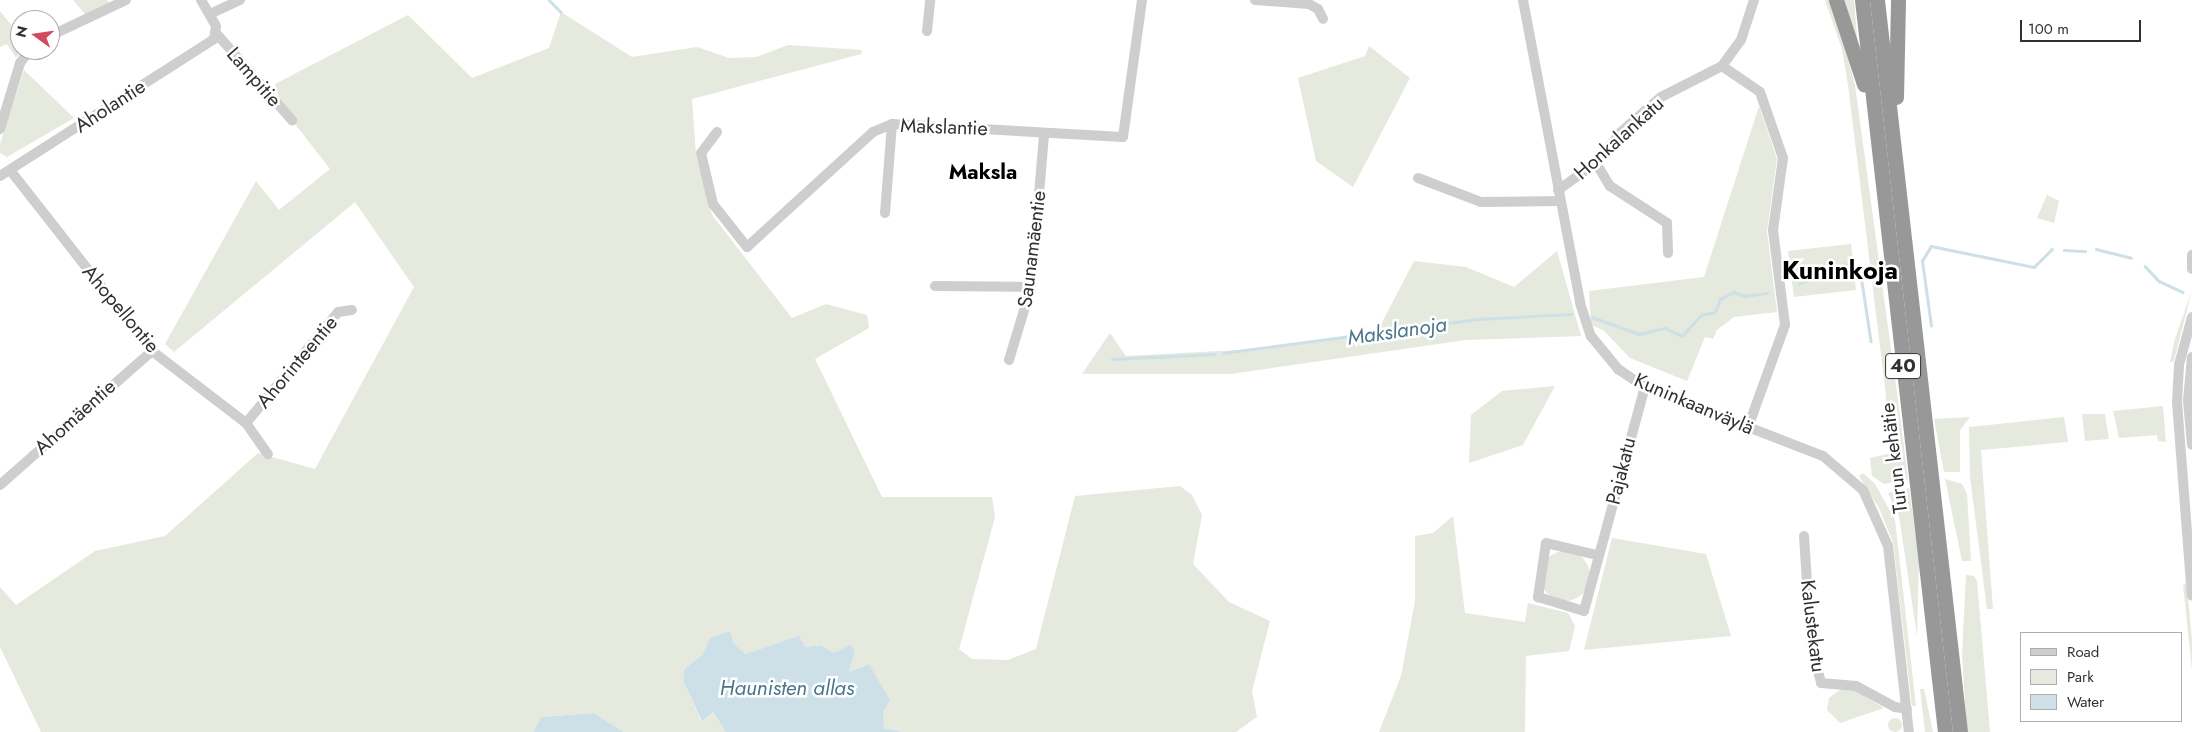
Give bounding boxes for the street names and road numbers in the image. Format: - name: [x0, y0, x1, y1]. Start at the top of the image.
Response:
- street label: Lampitie: [222, 42, 286, 112]
- street label: Aholantie: [70, 74, 150, 138]
- street label: Honkalankatu: [1569, 91, 1669, 185]
- street label: Makslantie: [900, 113, 988, 141]
- street label: Saunamäentie: [1013, 189, 1051, 309]
- street label: Ahopellontie: [77, 260, 165, 358]
- street label: Ahorinteentie: [251, 311, 343, 413]
- road number: 40: [1884, 350, 1922, 382]
- street label: Kuninkaanväylä: [1631, 368, 1757, 440]
- street label: Ahomäentie: [29, 374, 121, 460]
- street label: Turun kehätie: [1875, 401, 1913, 515]
- street label: Pajakatu: [1601, 435, 1641, 507]
- street label: Kalustekatu: [1795, 578, 1831, 674]

